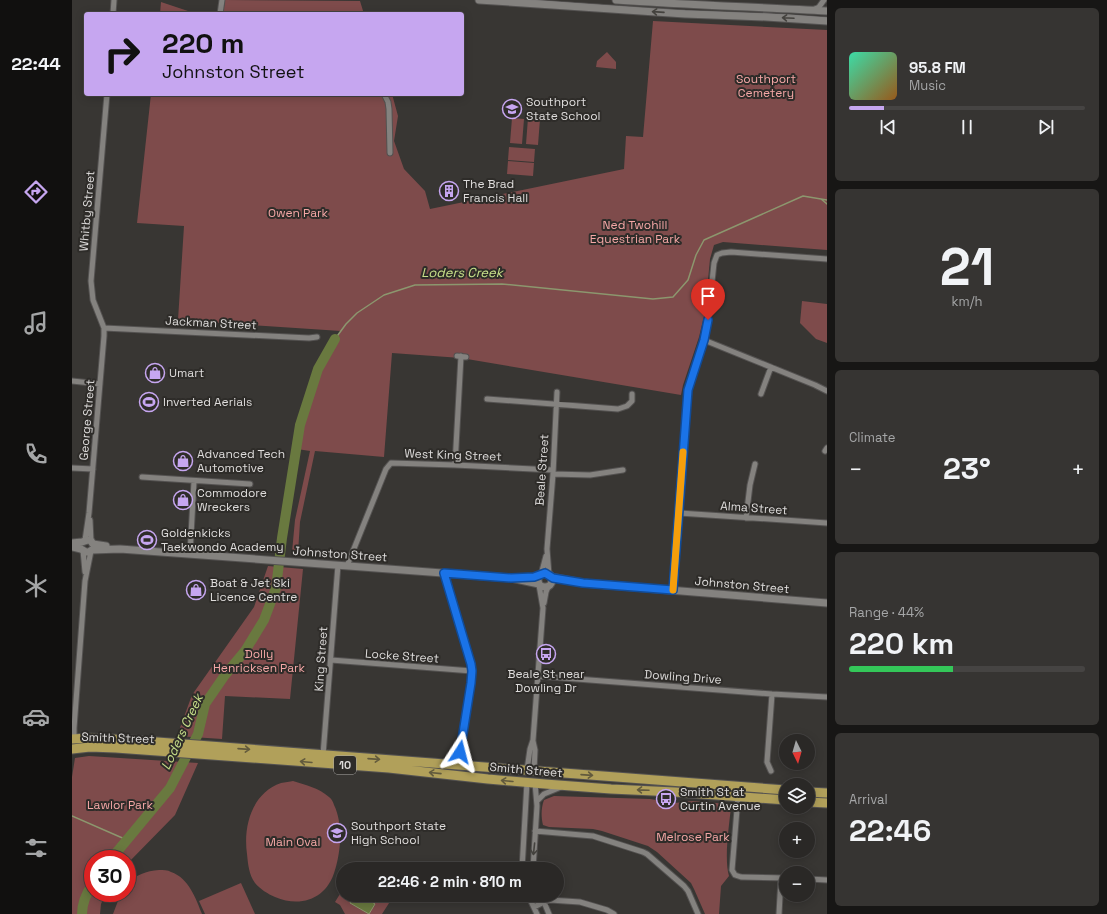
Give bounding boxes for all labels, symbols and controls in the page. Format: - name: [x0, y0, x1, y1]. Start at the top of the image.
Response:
- one-way arrow: [652, 9, 665, 16]
- one-way arrow: [782, 15, 795, 22]
- text: 220 m: [162, 25, 244, 61]
- icon: right: [96, 28, 148, 80]
- text: 22:44: [11, 52, 61, 75]
- text: 95.8 FM: [909, 58, 966, 77]
- text: Johnston Street: [162, 60, 304, 83]
- park label: Southport Cemetery: [736, 71, 796, 101]
- text: Music: [909, 77, 946, 94]
- place label: Southport State School: [526, 94, 601, 124]
- school or university icon: Southport State School: [501, 98, 523, 120]
- icon: previous: [877, 116, 899, 138]
- icon: pause: [956, 116, 978, 138]
- icon: next: [1035, 116, 1057, 138]
- street label: Whitby Street: [75, 170, 99, 252]
- place label: The Brad Francis Hall: [463, 176, 528, 206]
- icon: directions: [22, 178, 50, 206]
- building icon: The Brad Francis Hall: [438, 180, 460, 202]
- park label: Owen Park: [268, 205, 329, 221]
- park label: Ned Twohill Equestrian Park: [590, 217, 681, 247]
- text: 21: [940, 234, 994, 300]
- water label: Loders Creek: [421, 264, 505, 281]
- pin: [691, 279, 725, 320]
- icon: arrive: [697, 285, 719, 307]
- text: km/h: [952, 293, 982, 310]
- icon: music: [22, 309, 50, 337]
- street label: Jackman Street: [165, 313, 257, 333]
- shop icon: Umart: [144, 362, 166, 384]
- place label: Umart: [169, 365, 204, 381]
- street label: George Street: [75, 379, 99, 461]
- sports icon: Inverted Aerials: [138, 391, 160, 413]
- place label: Inverted Aerials: [163, 394, 252, 410]
- text: Climate: [849, 429, 895, 446]
- street label: Beale Street: [532, 434, 552, 506]
- icon: phone: [22, 440, 50, 468]
- street label: West King Street: [404, 445, 502, 465]
- place label: Advanced Tech Automotive: [197, 446, 285, 476]
- text: 23°: [943, 449, 991, 488]
- shop icon: Advanced Tech Automotive: [172, 450, 194, 472]
- text: −: [849, 455, 863, 483]
- text: +: [1071, 455, 1085, 483]
- place label: Commodore Wreckers: [197, 485, 267, 515]
- shop icon: Commodore Wreckers: [172, 489, 194, 511]
- street label: Alma Street: [720, 498, 788, 518]
- place label: Goldenkicks Taekwondo Academy: [161, 525, 284, 555]
- sports icon: Goldenkicks Taekwondo Academy: [136, 529, 158, 551]
- street label: Johnston Street: [292, 543, 388, 565]
- icon: climate: [22, 572, 50, 600]
- street label: Johnston Street: [694, 573, 790, 597]
- place label: Boat & Jet Ski Licence Centre: [210, 575, 297, 605]
- shop icon: Boat & Jet Ski Licence Centre: [185, 579, 207, 601]
- text: Range · 44%: [849, 604, 924, 621]
- text: 220 km: [849, 624, 954, 663]
- street label: King Street: [311, 626, 331, 692]
- bus stop icon: Beale St near Dowling Dr: [535, 643, 557, 665]
- street label: Locke Street: [364, 645, 440, 667]
- park label: Dolly Henricksen Park: [213, 646, 306, 676]
- place label: Beale St near Dowling Dr: [508, 666, 585, 696]
- street label: Dowling Drive: [644, 666, 722, 688]
- water label: Loders Creek: [157, 690, 208, 773]
- icon: car: [22, 703, 50, 731]
- street label: Smith Street: [81, 729, 155, 747]
- position arrow: [439, 731, 481, 773]
- north arrow: [779, 734, 815, 770]
- map controls: [779, 734, 815, 902]
- one-way arrow: [237, 745, 250, 752]
- one-way arrow: [367, 755, 380, 762]
- road number: 10: [334, 756, 356, 774]
- one-way arrow: [300, 759, 313, 766]
- street label: Smith Street: [489, 759, 563, 781]
- one-way arrow: [429, 770, 442, 777]
- one-way arrow: [580, 772, 593, 779]
- one-way arrow: [501, 777, 514, 784]
- button: layers: [779, 778, 815, 814]
- place label: Smith St at Curtin Avenue: [680, 784, 761, 814]
- one-way arrow: [637, 787, 650, 794]
- bus stop icon: Smith St at Curtin Avenue: [655, 788, 677, 810]
- text: Arrival: [849, 791, 888, 808]
- park label: Lawlor Park: [87, 797, 153, 813]
- text: 22:46: [849, 811, 931, 850]
- place label: Southport State High School: [351, 818, 446, 848]
- school or university icon: Southport State High School: [326, 822, 348, 844]
- button: +: [779, 822, 815, 858]
- park label: Melrose Park: [656, 829, 730, 845]
- icon: filters: [22, 834, 50, 862]
- park label: Main Oval: [266, 834, 320, 850]
- one-way arrow: [530, 842, 537, 855]
- speed limit sign: 30: [84, 850, 136, 902]
- button: −: [779, 866, 815, 902]
- text: 22:46 · 2 min · 810 m: [378, 872, 522, 891]

